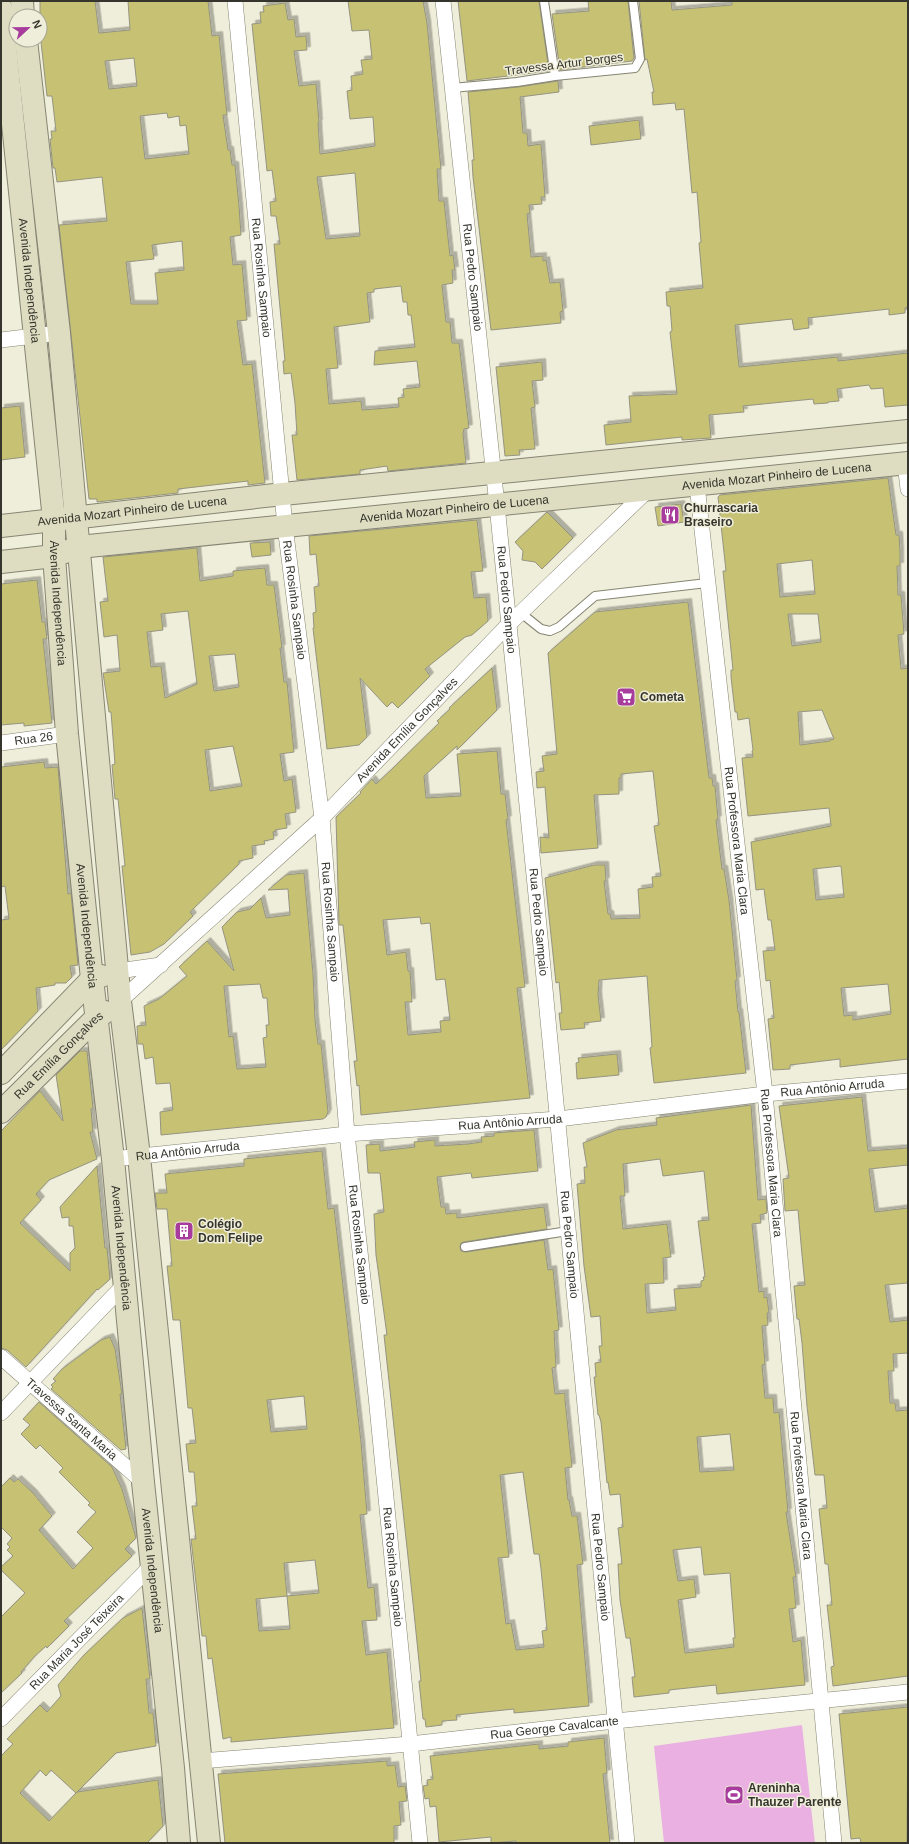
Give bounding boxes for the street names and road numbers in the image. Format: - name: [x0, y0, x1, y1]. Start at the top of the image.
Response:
- street label: Travessa Artur Borges: [504, 50, 624, 78]
- street label: Avenida Independência: [16, 217, 43, 344]
- street label: Rua Rosinha Sampaio: [249, 217, 274, 339]
- street label: Rua Pedro Sampaio: [460, 223, 485, 332]
- street label: Avenida Mozart Pinheiro de Lucena: [681, 460, 872, 493]
- street label: Avenida Mozart Pinheiro de Lucena: [359, 492, 550, 526]
- street label: Avenida Mozart Pinheiro de Lucena: [37, 493, 228, 529]
- street label: Rua Rosinha Sampaio: [280, 539, 309, 661]
- street label: Avenida Independência: [47, 541, 69, 667]
- street label: Rua Pedro Sampaio: [494, 545, 519, 655]
- street label: Avenida Emília Gonçalves: [353, 675, 461, 785]
- street label: Rua 26: [14, 729, 54, 748]
- street label: Rua Professora Maria Clara: [722, 766, 752, 916]
- street label: Rua Rosinha Sampaio: [319, 861, 342, 983]
- street label: Avenida Independência: [73, 863, 100, 989]
- street label: Rua Pedro Sampaio: [526, 867, 551, 977]
- street label: Rua Emília Gonçalves: [11, 1008, 106, 1102]
- street label: Rua Antônio Arruda: [780, 1076, 885, 1100]
- street label: Rua Professora Maria Clara: [757, 1088, 785, 1238]
- street label: Rua Antônio Arruda: [458, 1112, 563, 1133]
- street label: Rua Antônio Arruda: [135, 1139, 240, 1164]
- street label: Rua Rosinha Sampaio: [346, 1184, 373, 1305]
- street label: Avenida Independência: [108, 1185, 134, 1311]
- street label: Rua Pedro Sampaio: [557, 1190, 582, 1299]
- street label: Travessa Santa Maria: [23, 1375, 120, 1463]
- street label: Rua Professora Maria Clara: [787, 1411, 815, 1561]
- street label: Rua Rosinha Sampaio: [380, 1506, 406, 1628]
- street label: Avenida Independência: [139, 1507, 166, 1634]
- street label: Rua Pedro Sampaio: [588, 1513, 613, 1622]
- street label: Rua Maria José Teixeira: [27, 1591, 127, 1693]
- street label: Rua George Cavalcante: [490, 1714, 619, 1742]

